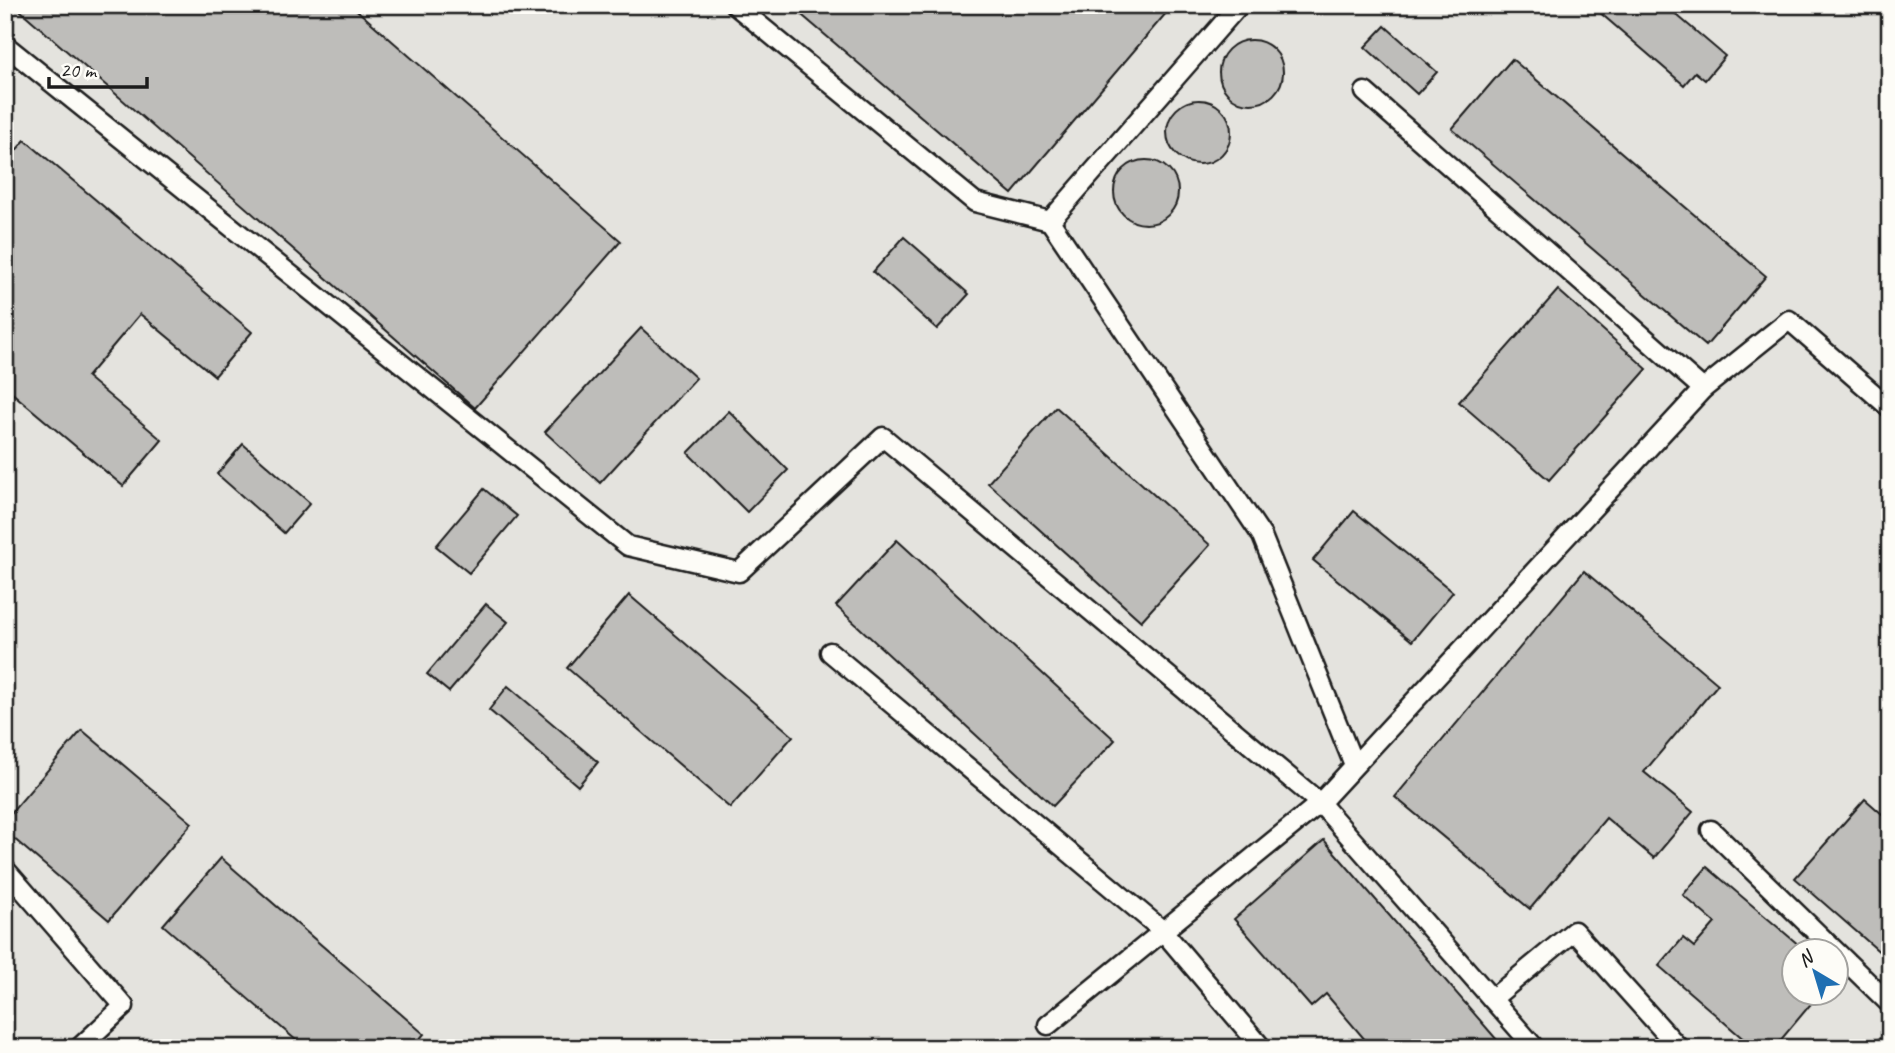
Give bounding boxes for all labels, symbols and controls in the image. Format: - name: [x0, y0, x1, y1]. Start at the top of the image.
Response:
- scale bar: [49, 46, 147, 90]
- text: 20 m: [60, 57, 98, 83]
- north arrow: [1780, 937, 1850, 1007]
- text: N: [1793, 944, 1820, 972]

